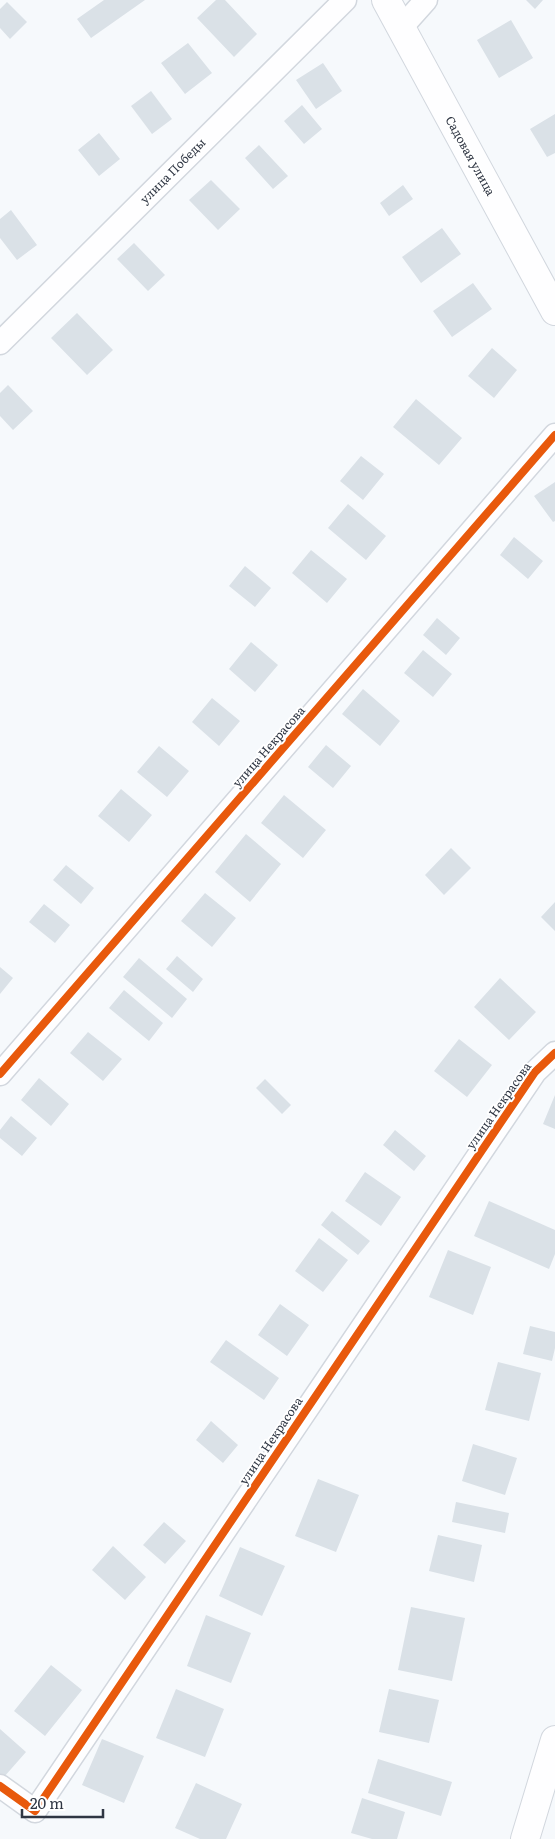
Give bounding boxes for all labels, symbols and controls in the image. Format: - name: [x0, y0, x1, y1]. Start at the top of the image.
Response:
- street label: Садовая улица: [441, 112, 501, 199]
- street label: улица Победы: [135, 133, 209, 207]
- street label: улица Некрасова: [228, 701, 309, 791]
- street label: улица Некрасова: [461, 1058, 535, 1153]
- street label: улица Некрасова: [234, 1392, 307, 1488]
- scale bar: [22, 1786, 104, 1818]
- text: 20 m: [30, 1791, 64, 1814]

